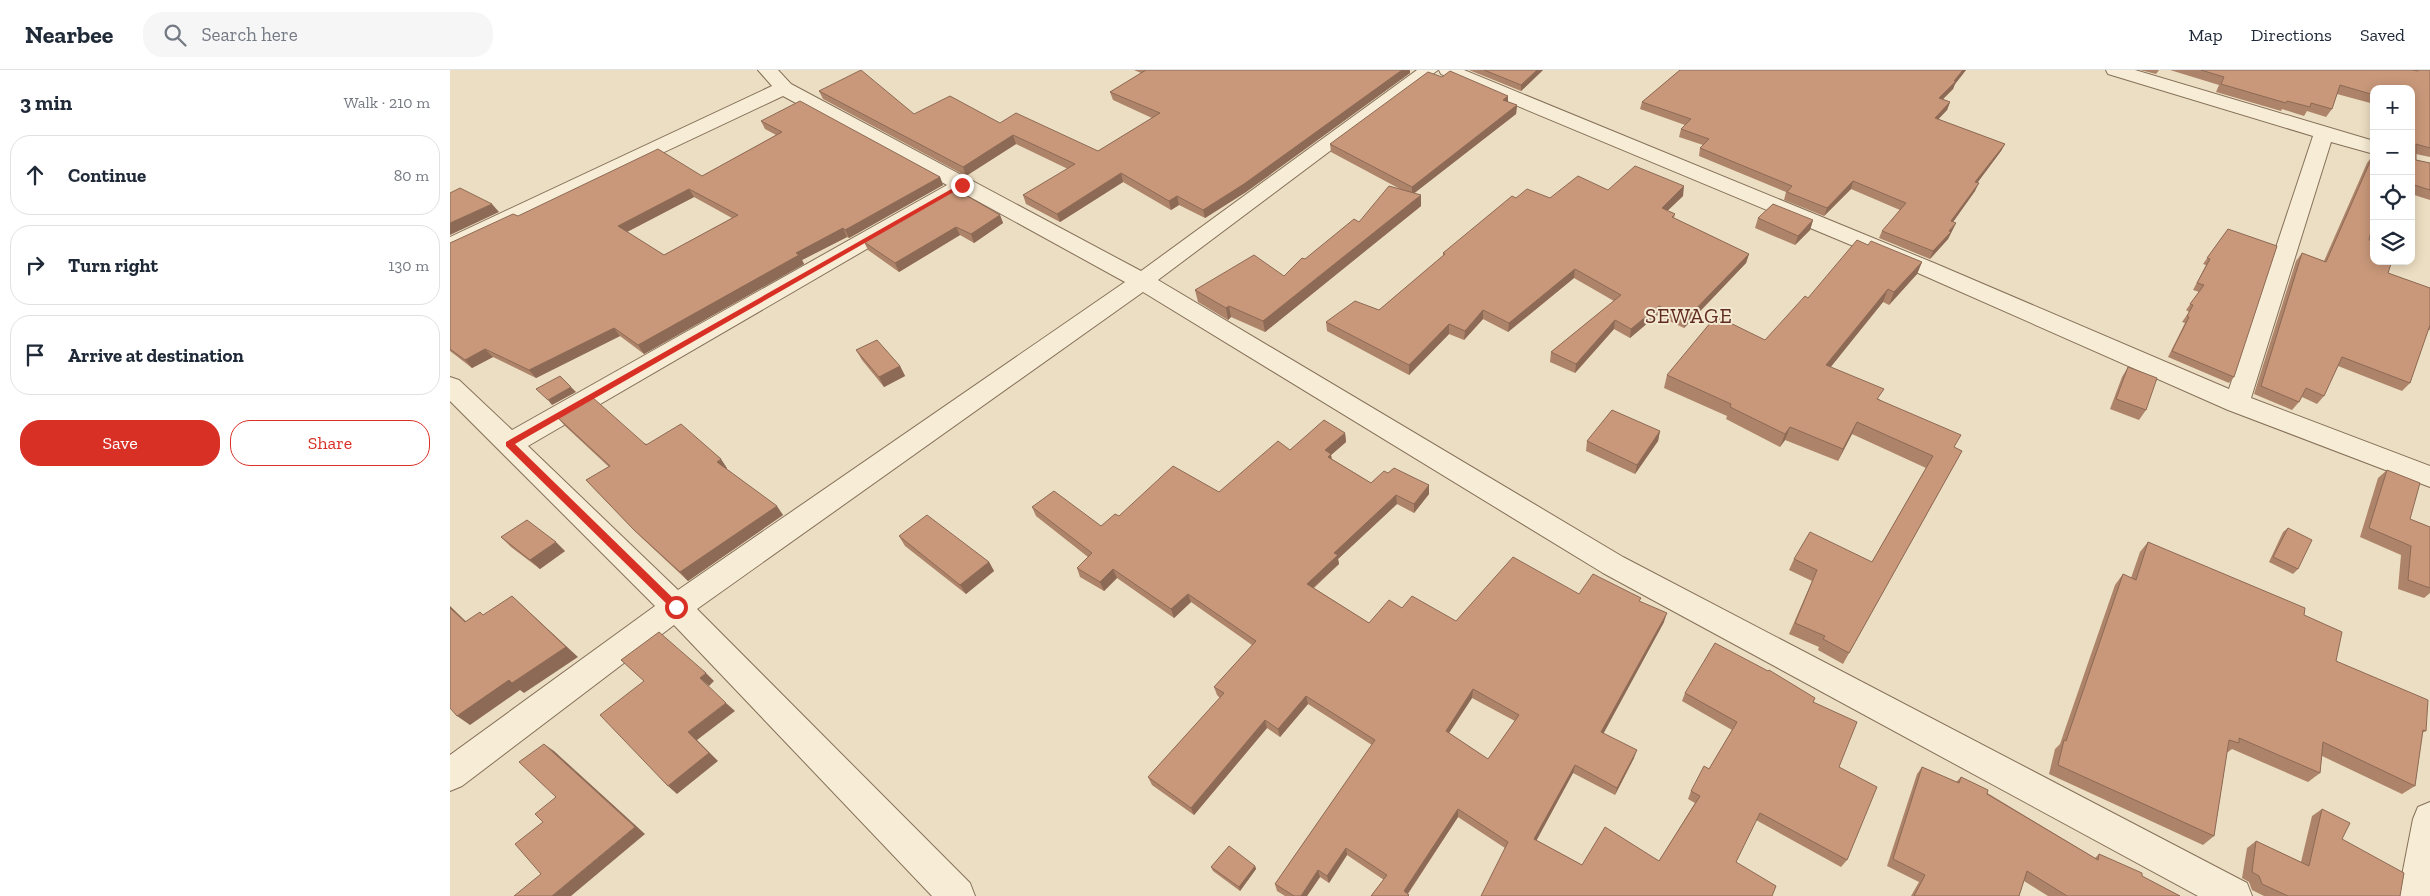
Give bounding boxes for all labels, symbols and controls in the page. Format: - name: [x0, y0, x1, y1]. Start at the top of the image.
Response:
- search box: [143, 12, 493, 57]
- text: Nearbee: [25, 20, 113, 49]
- icon: search: [161, 21, 189, 49]
- text: Search here: [201, 23, 298, 46]
- text: Map: [2188, 24, 2223, 46]
- text: Directions: [2251, 24, 2332, 46]
- text: Saved: [2360, 24, 2405, 46]
- map controls: [2370, 85, 2415, 265]
- button: +: [2370, 85, 2415, 130]
- text: 3 min: [20, 90, 72, 115]
- text: Walk · 210 m: [344, 93, 430, 112]
- button: −: [2370, 130, 2415, 175]
- icon: ahead: [21, 161, 49, 189]
- text: Continue: [68, 164, 146, 187]
- text: 80 m: [394, 166, 429, 185]
- route end: [951, 174, 974, 197]
- button: locate: [2370, 175, 2415, 220]
- button: layers: [2370, 220, 2415, 265]
- icon: right: [21, 251, 49, 279]
- text: Turn right: [68, 254, 158, 277]
- text: 130 m: [388, 256, 429, 275]
- district label: SEWAGE: [1645, 303, 1733, 328]
- icon: arrive: [21, 341, 49, 369]
- text: Arrive at destination: [68, 344, 244, 367]
- button: Save: [20, 420, 220, 466]
- button: Share: [230, 420, 430, 466]
- route start: [665, 596, 688, 619]

